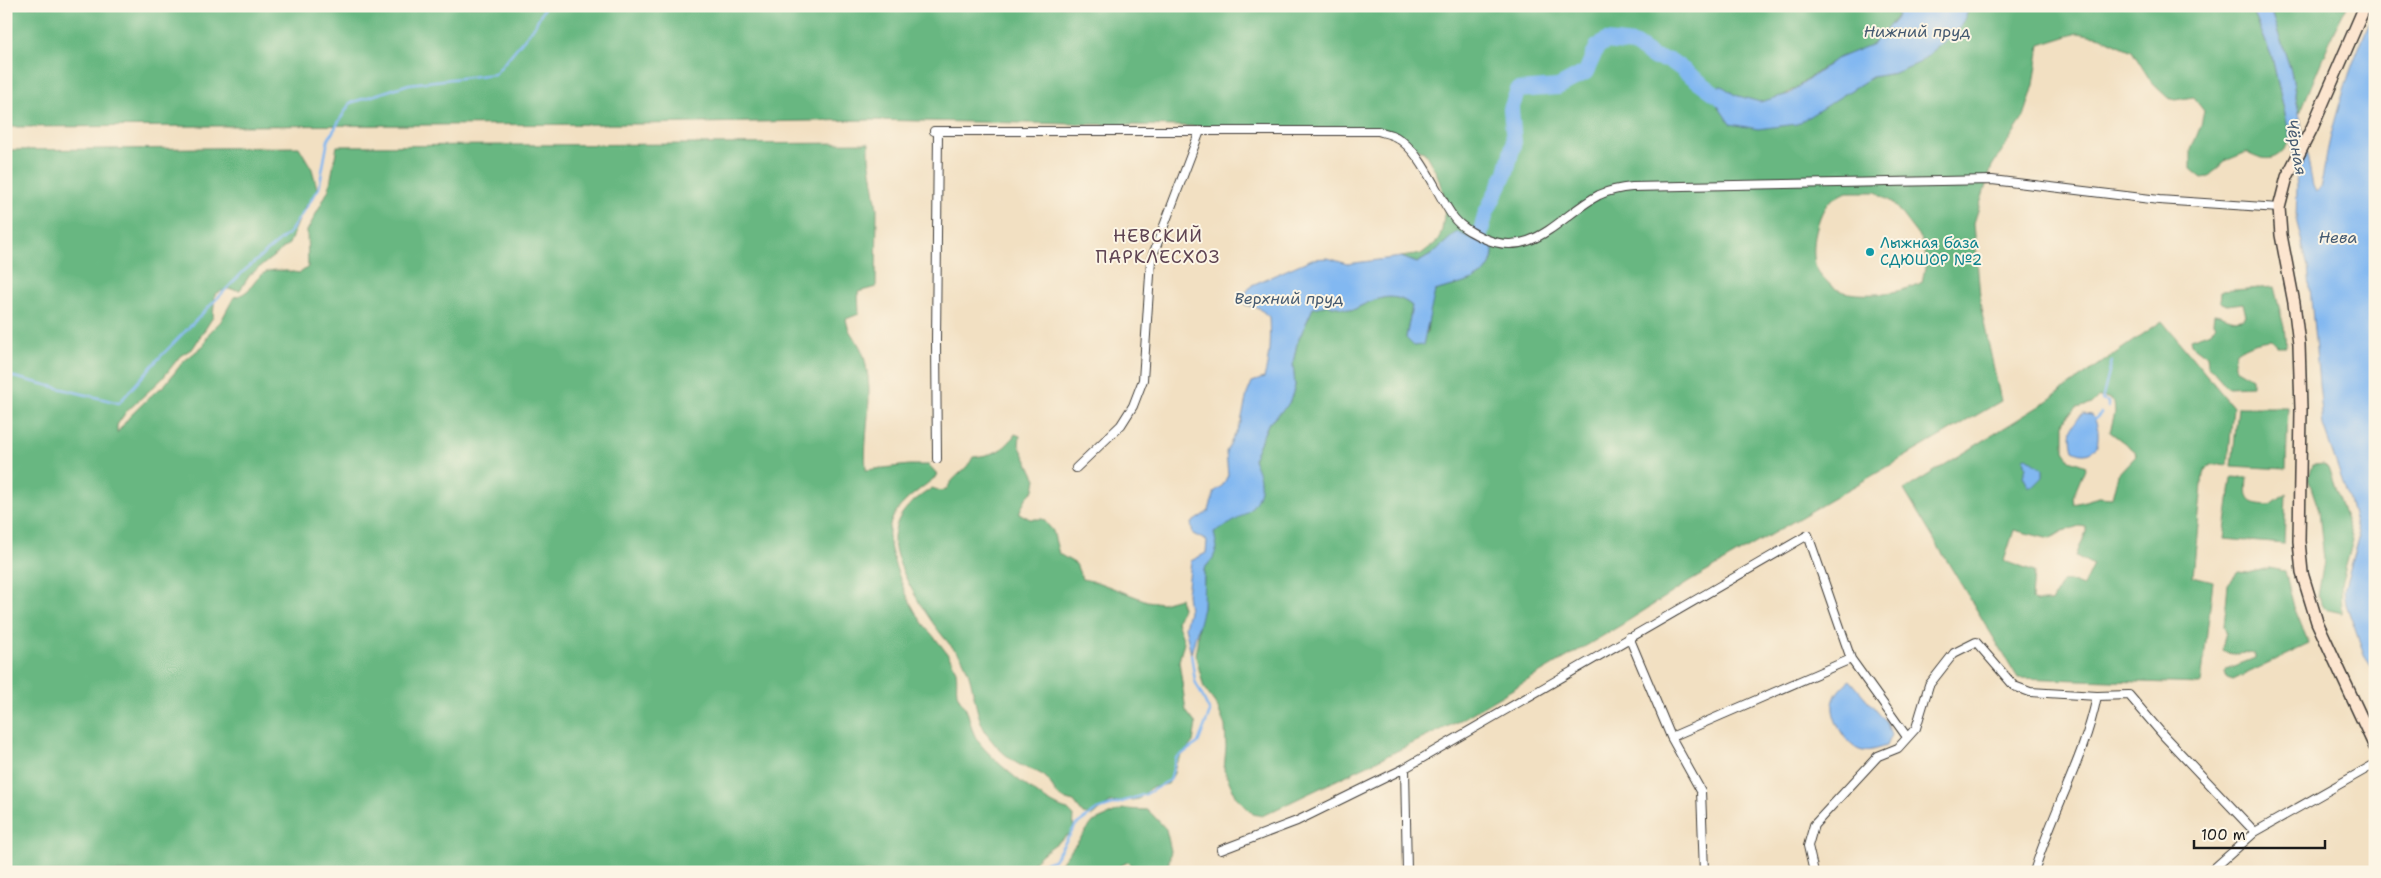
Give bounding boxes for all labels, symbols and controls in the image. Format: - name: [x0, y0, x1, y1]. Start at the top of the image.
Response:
- water label: Нижний пруд: [1863, 21, 1971, 42]
- water label: Чёрная: [2281, 118, 2312, 177]
- district label: НЕВСКИЙ ПАРКЛЕСХОЗ: [1095, 224, 1221, 269]
- water label: Нева: [2318, 227, 2358, 248]
- place label: Лыжная база СДЮШОР №2: [1880, 233, 1982, 270]
- marker: Лыжная база СДЮШОР №2: [1864, 246, 1876, 258]
- water label: Верхний пруд: [1234, 288, 1344, 309]
- scale bar: [2194, 818, 2325, 850]
- text: 100 m: [2201, 825, 2246, 845]

